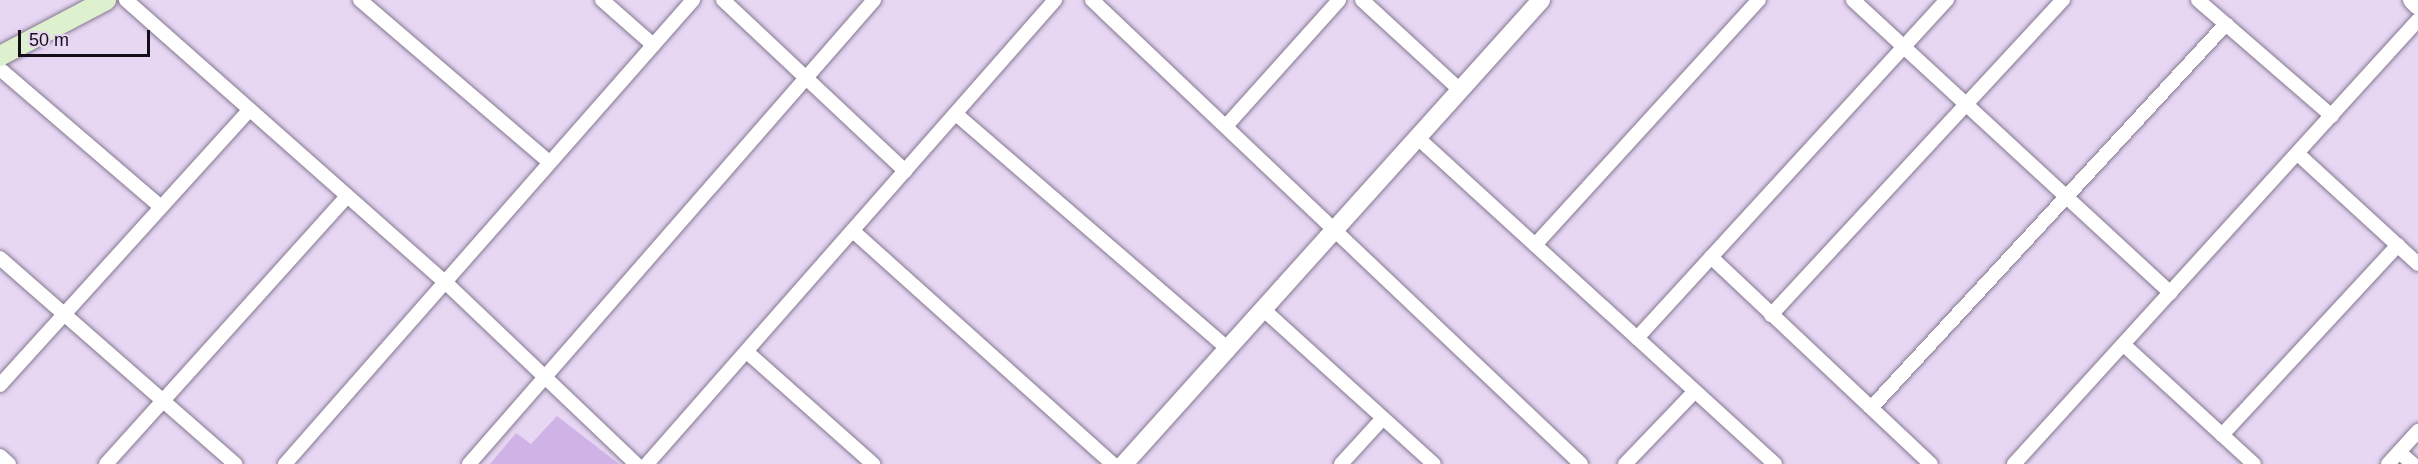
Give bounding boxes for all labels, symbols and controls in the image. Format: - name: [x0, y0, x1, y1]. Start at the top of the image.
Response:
- scale bar: [21, 18, 153, 56]
- text: 50 m: [29, 30, 69, 50]

